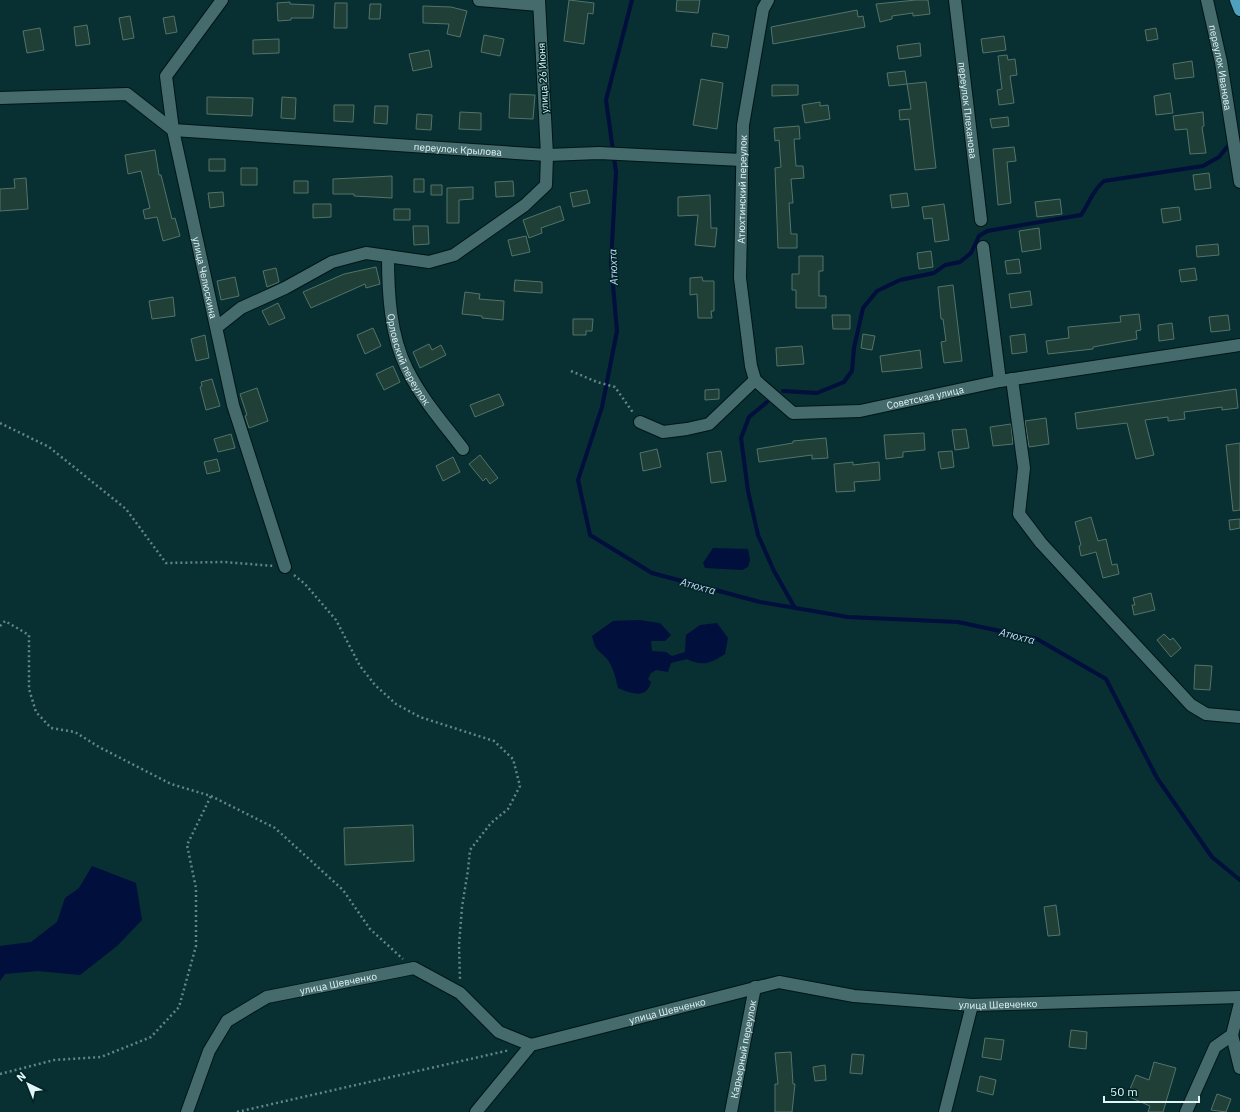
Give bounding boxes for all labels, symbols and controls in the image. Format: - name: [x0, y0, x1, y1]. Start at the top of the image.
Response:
- street label: переулок Иванова: [1206, 24, 1235, 112]
- street label: улица 26 Июня: [535, 42, 551, 114]
- street label: переулок Плеханова: [956, 61, 980, 160]
- street label: Атюхтинский переулок: [734, 134, 749, 244]
- street label: переулок Крылова: [413, 140, 503, 159]
- street label: улица Челюскина: [190, 236, 221, 320]
- water label: Атюхта: [605, 249, 621, 286]
- street label: Орловский переулок: [385, 313, 434, 408]
- street label: Советская улица: [885, 382, 966, 412]
- water label: Атюхта: [678, 574, 717, 597]
- water label: Атюхта: [997, 625, 1036, 647]
- street label: улица Шевченко: [298, 969, 378, 997]
- street label: улица Шевченко: [628, 994, 707, 1026]
- street label: улица Шевченко: [958, 997, 1038, 1012]
- street label: Карьерный переулок: [727, 998, 759, 1099]
- north arrow: [8, 1064, 48, 1104]
- text: N: [13, 1069, 29, 1085]
- scale bar: [1104, 1078, 1199, 1104]
- text: 50 m: [1110, 1084, 1138, 1099]

